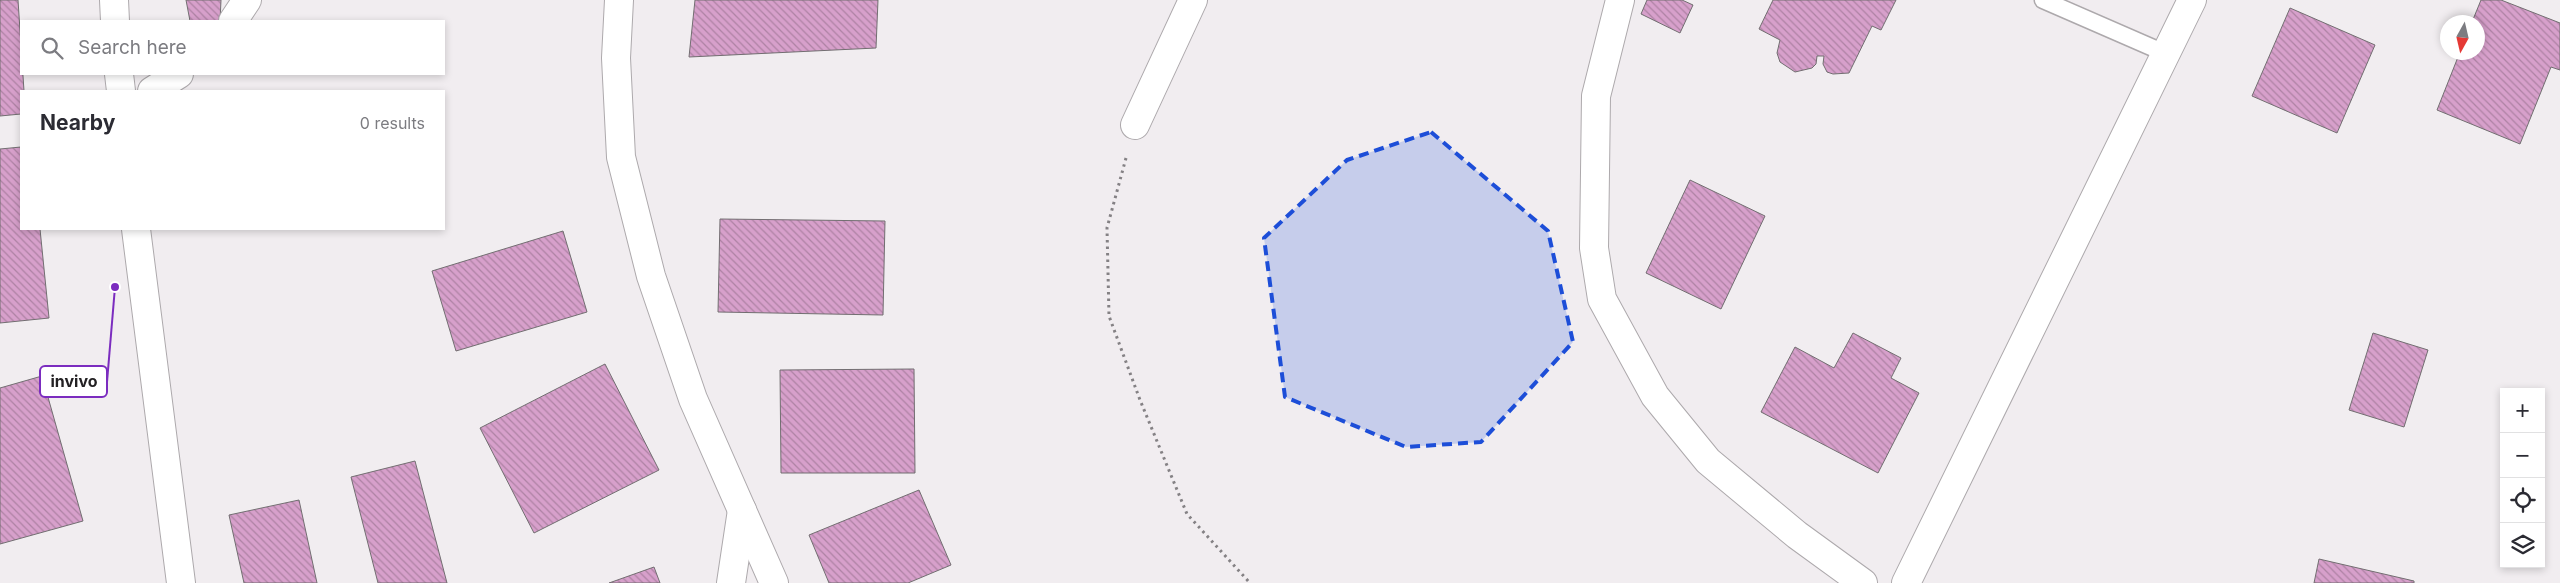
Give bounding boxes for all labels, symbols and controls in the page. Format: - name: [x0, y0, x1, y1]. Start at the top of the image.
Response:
- north arrow: [2440, 15, 2485, 60]
- search box: [20, 20, 445, 75]
- icon: search: [38, 34, 66, 62]
- text: Search here: [78, 36, 187, 59]
- text: Nearby: [40, 110, 115, 135]
- text: 0 results: [360, 113, 425, 133]
- callout: invivo: [40, 366, 107, 397]
- text: invivo: [50, 371, 98, 391]
- map controls: [2500, 388, 2545, 568]
- button: +: [2500, 388, 2545, 433]
- button: −: [2500, 433, 2545, 478]
- button: locate: [2500, 478, 2545, 523]
- button: layers: [2500, 523, 2545, 568]

